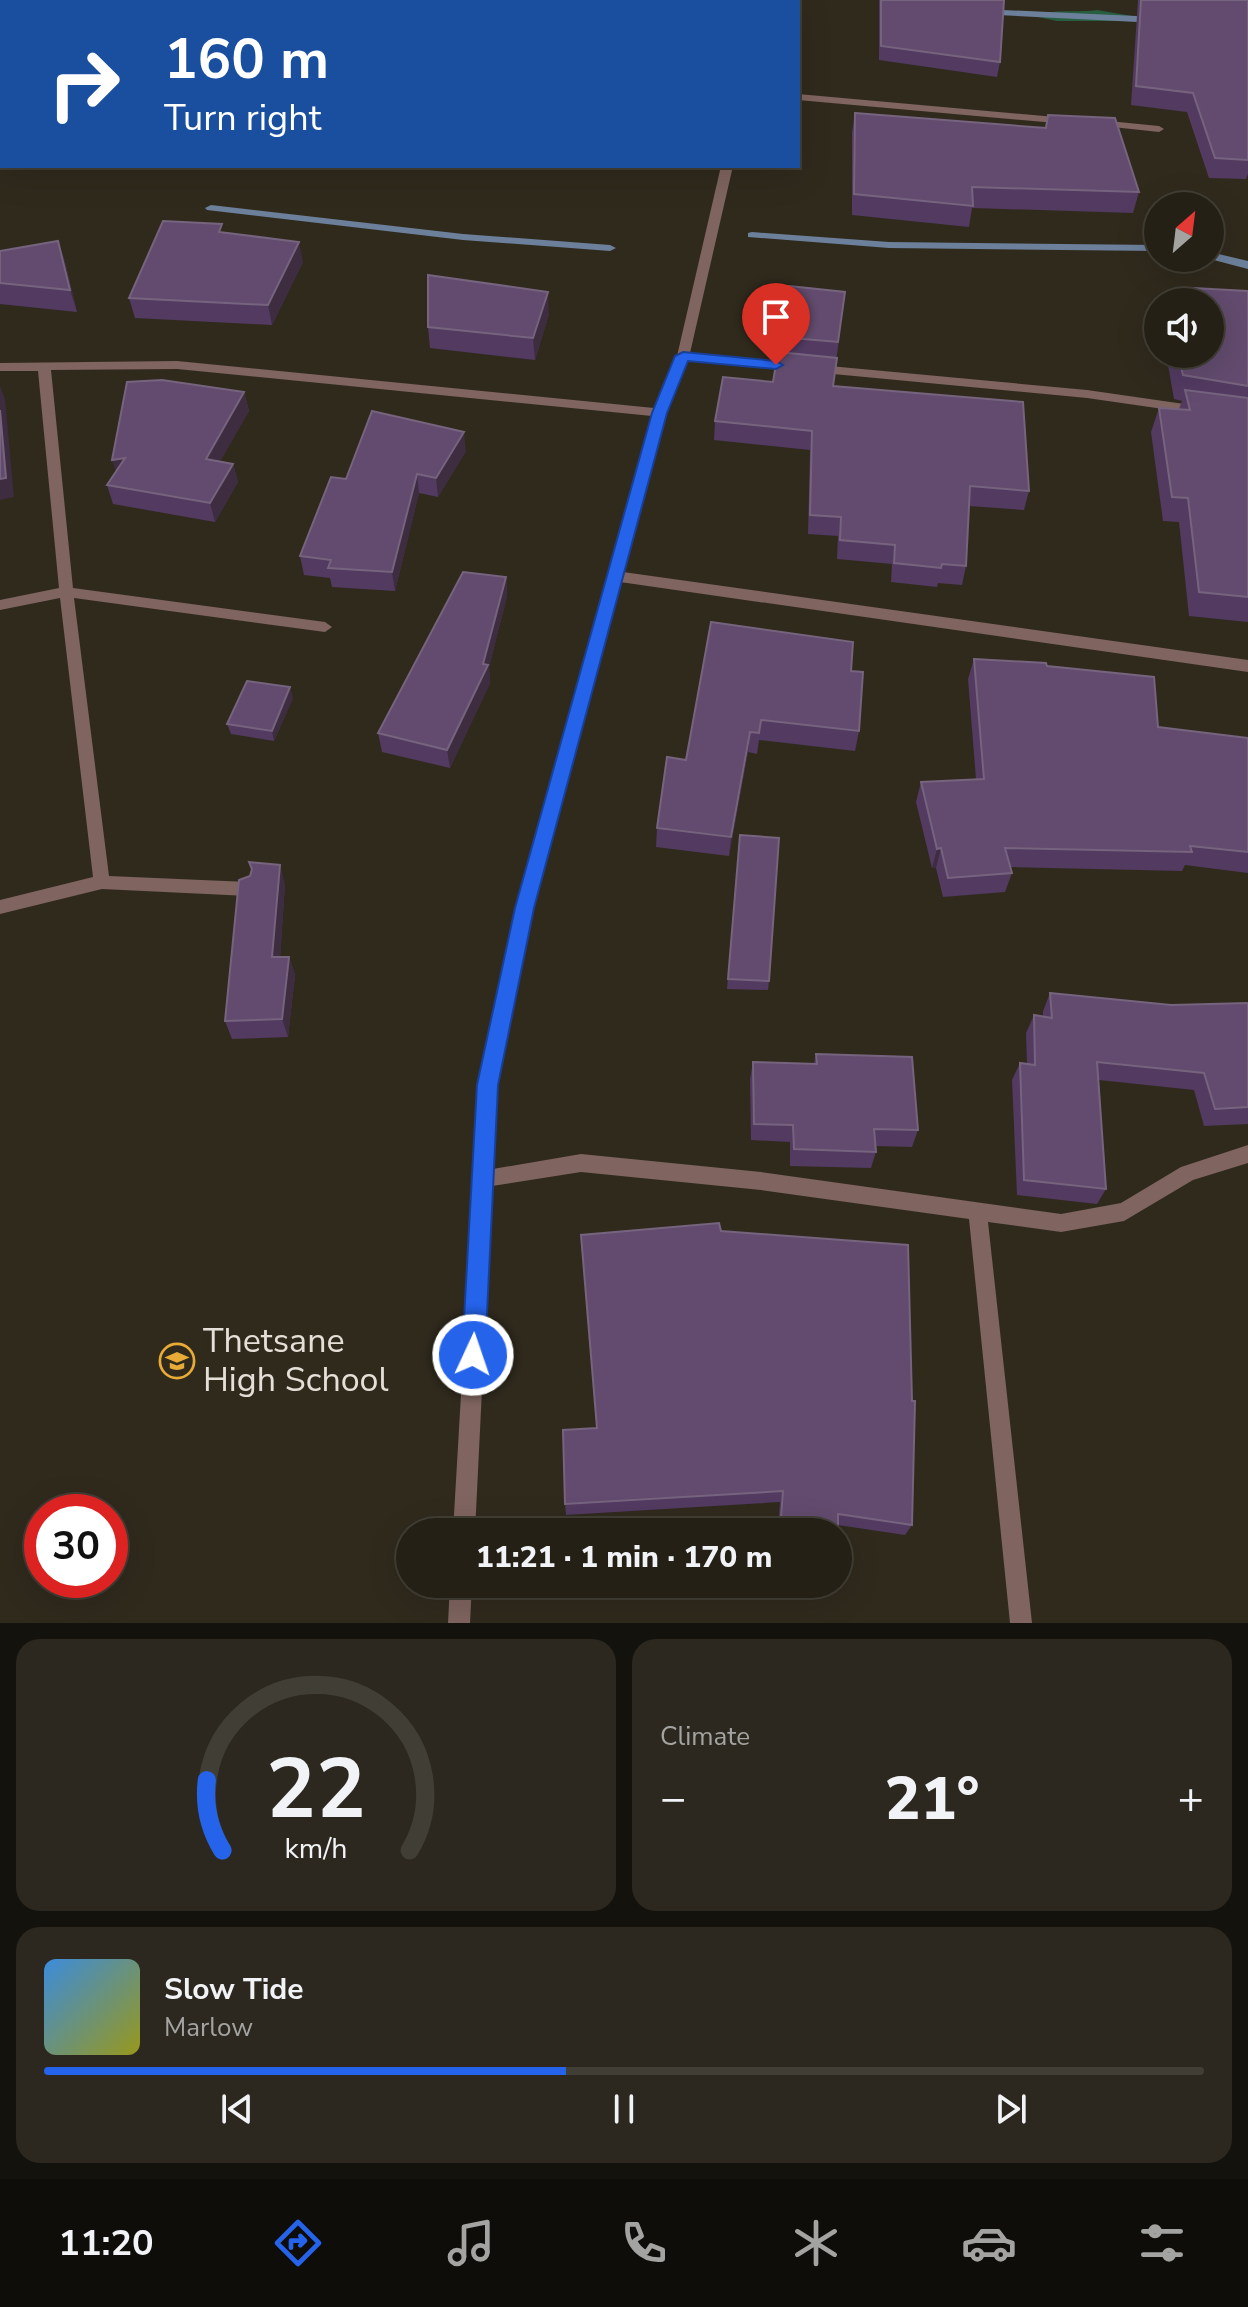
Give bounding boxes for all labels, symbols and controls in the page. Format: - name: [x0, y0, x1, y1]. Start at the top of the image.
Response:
- text: 160 m: [164, 21, 329, 98]
- icon: right: [32, 32, 136, 136]
- text: Turn right: [164, 94, 321, 143]
- north arrow: [1144, 192, 1224, 272]
- map controls: [1144, 192, 1224, 368]
- pin: [742, 283, 810, 365]
- button: sound: [1144, 288, 1224, 368]
- icon: arrive: [754, 295, 798, 339]
- position arrow: [431, 1313, 515, 1397]
- place label: Thetsane High School: [203, 1318, 389, 1403]
- school or university icon: Thetsane High School: [158, 1342, 196, 1380]
- speed limit sign: 30: [24, 1494, 128, 1598]
- text: 11:21 · 1 min · 170 m: [476, 1537, 772, 1578]
- text: Climate: [660, 1719, 750, 1754]
- text: 22: [266, 1733, 366, 1846]
- text: 21°: [884, 1758, 980, 1840]
- text: −: [660, 1769, 686, 1829]
- text: +: [1178, 1769, 1204, 1829]
- text: km/h: [285, 1829, 347, 1868]
- text: Slow Tide: [164, 1969, 304, 2010]
- text: Marlow: [164, 2010, 253, 2045]
- icon: previous: [215, 2087, 259, 2131]
- icon: pause: [602, 2087, 646, 2131]
- icon: next: [989, 2087, 1033, 2131]
- icon: directions: [270, 2215, 326, 2271]
- icon: music: [443, 2215, 499, 2271]
- icon: phone: [616, 2215, 672, 2271]
- icon: climate: [788, 2215, 844, 2271]
- icon: car: [961, 2215, 1017, 2271]
- icon: filters: [1134, 2215, 1190, 2271]
- text: 11:20: [58, 2219, 154, 2268]

